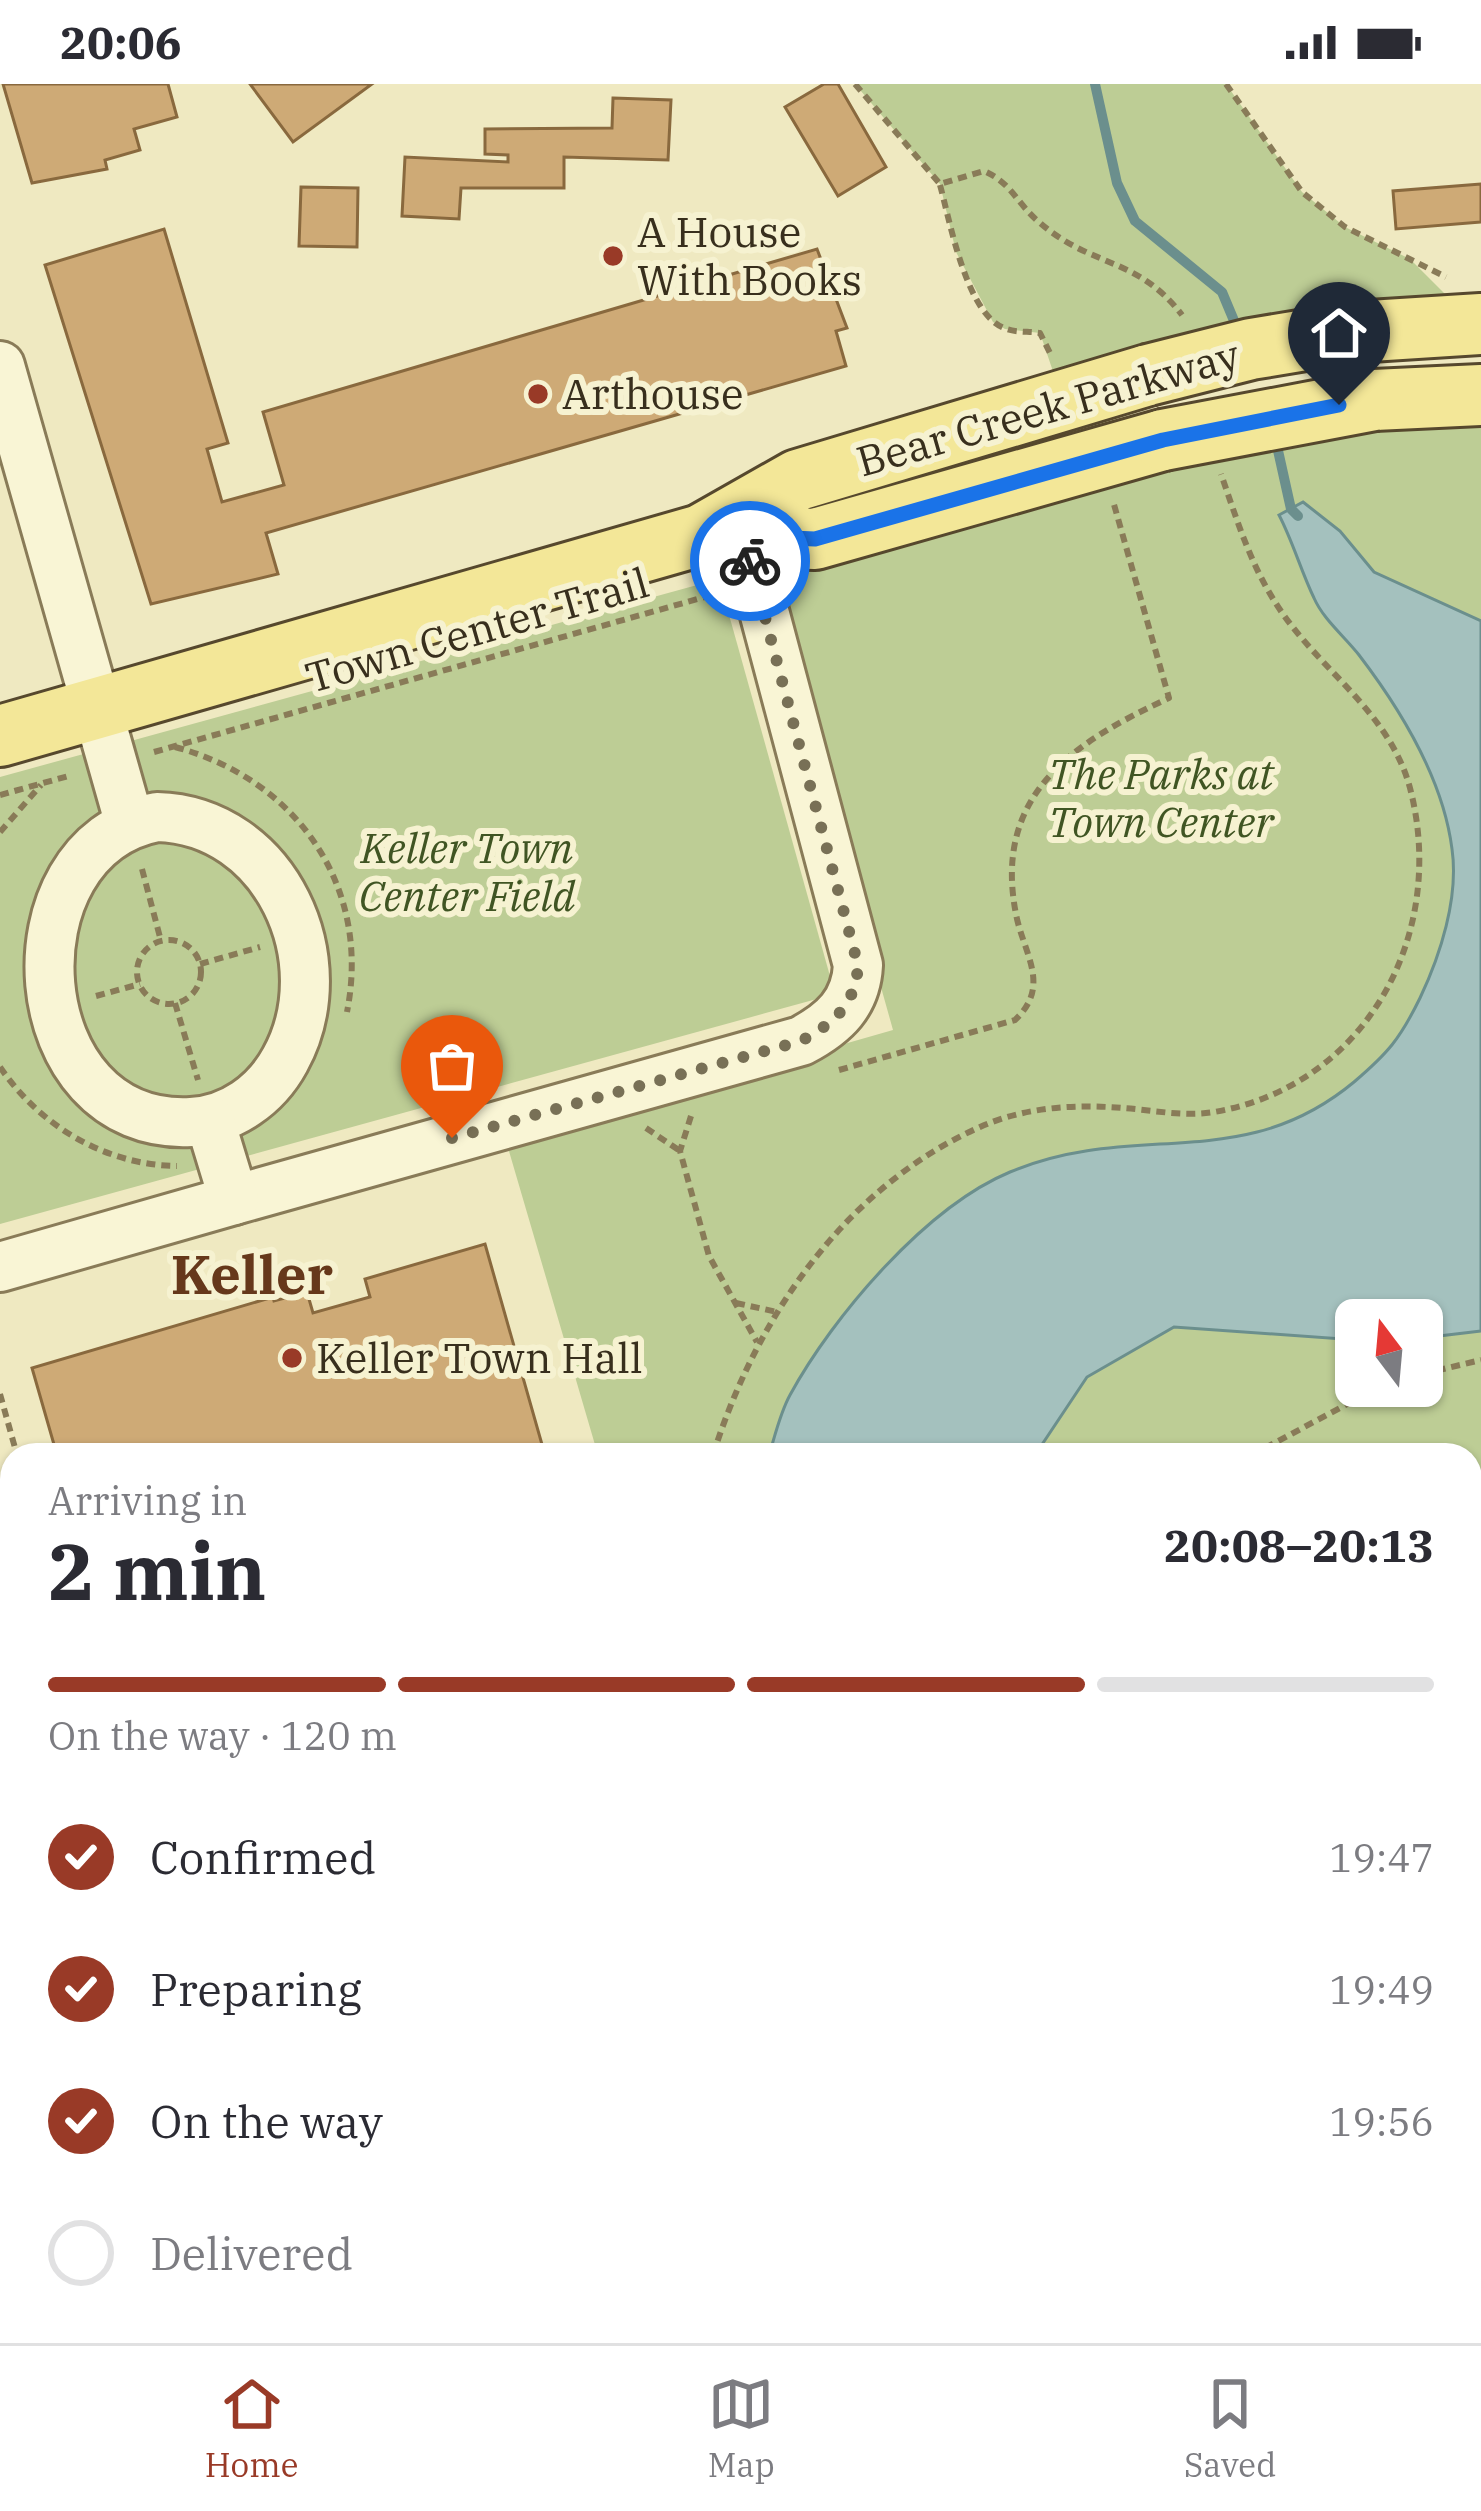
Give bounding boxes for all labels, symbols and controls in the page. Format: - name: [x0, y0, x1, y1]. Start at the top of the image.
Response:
- text: 20:06: [60, 13, 182, 71]
- place label: A House With Books: [637, 204, 862, 307]
- marker: A House With Books: [600, 243, 626, 269]
- pin: [1288, 282, 1390, 405]
- icon: home: [1306, 300, 1372, 366]
- street label: Bear Creek Parkway: [850, 326, 1246, 489]
- place label: Arthouse: [562, 366, 744, 421]
- marker: Arthouse: [525, 381, 551, 407]
- courier: [690, 501, 810, 621]
- icon: bike: [717, 528, 783, 594]
- street label: Town Center Trail: [299, 554, 655, 705]
- park label: The Parks at Town Center: [1048, 746, 1275, 849]
- park label: Keller Town Center Field: [359, 820, 576, 923]
- pin: [401, 1015, 503, 1138]
- icon: bag: [419, 1033, 485, 1099]
- district label: Keller: [171, 1239, 333, 1309]
- north arrow: [1335, 1299, 1443, 1407]
- map controls: [1335, 1299, 1443, 1407]
- place label: Keller Town Hall: [316, 1330, 643, 1385]
- marker: Keller Town Hall: [279, 1345, 305, 1371]
- text: Arriving in: [48, 1475, 247, 1526]
- text: 20:08–20:13: [1164, 1516, 1434, 1574]
- text: 2 min: [48, 1520, 266, 1621]
- text: On the way · 120 m: [48, 1710, 397, 1761]
- icon: check: [48, 1824, 114, 1890]
- text: Confirmed: [150, 1828, 376, 1886]
- text: 19:47: [1329, 1832, 1434, 1883]
- icon: check: [48, 1956, 114, 2022]
- text: Preparing: [150, 1960, 362, 2018]
- text: 19:49: [1329, 1964, 1434, 2015]
- icon: check: [48, 2088, 114, 2154]
- text: On the way: [150, 2092, 383, 2150]
- text: 19:56: [1329, 2096, 1434, 2147]
- text: Delivered: [150, 2224, 353, 2282]
- tab: Home: [205, 2371, 298, 2486]
- tab: Map: [708, 2371, 775, 2486]
- tab: Saved: [1184, 2371, 1276, 2486]

